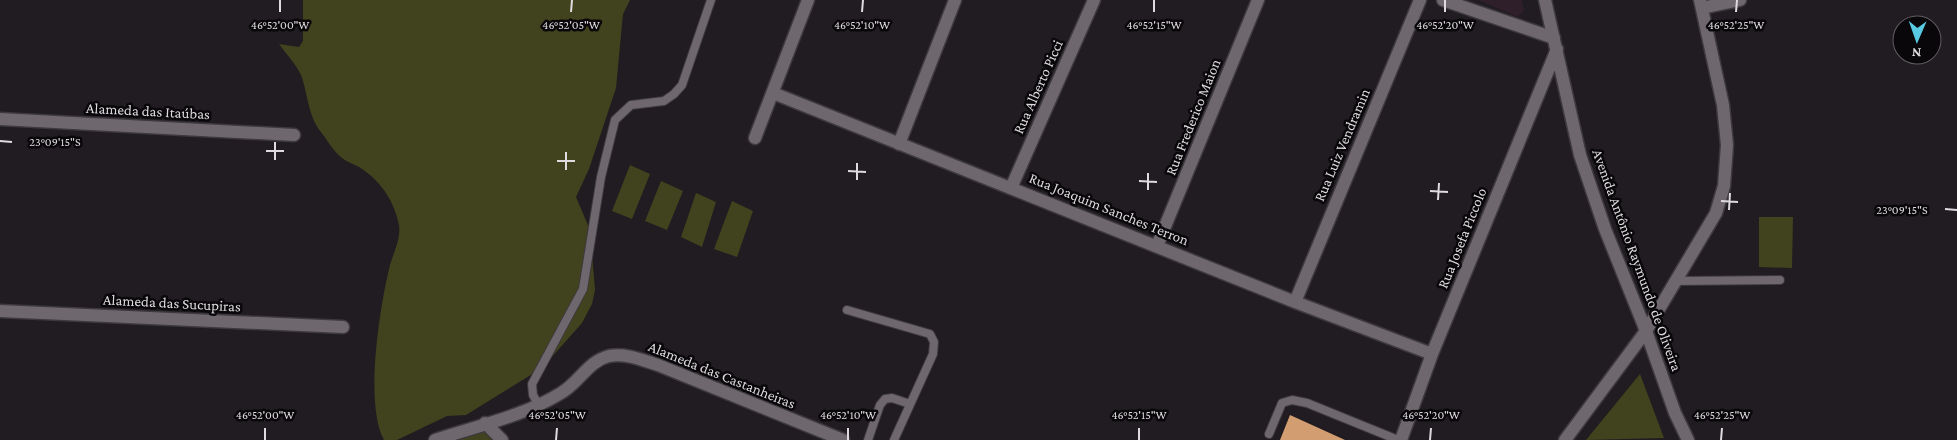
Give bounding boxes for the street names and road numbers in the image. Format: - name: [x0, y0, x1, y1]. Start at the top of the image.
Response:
- street label: Rua Alberto Picci: [1010, 38, 1066, 136]
- street label: Rua Frederico Maion: [1162, 57, 1224, 177]
- street label: Rua Luiz Vendramin: [1311, 86, 1373, 204]
- street label: Alameda das Itaúbas: [86, 100, 210, 122]
- street label: Avenida Antônio Raymundo de Oliveira: [1588, 147, 1685, 374]
- street label: Rua Joaquim Sanches Terron: [1027, 170, 1191, 249]
- street label: Rua Josefa Piccolo: [1435, 185, 1490, 291]
- street label: Alameda das Sucupiras: [103, 291, 241, 316]
- street label: Alameda das Castanheiras: [646, 338, 798, 412]

